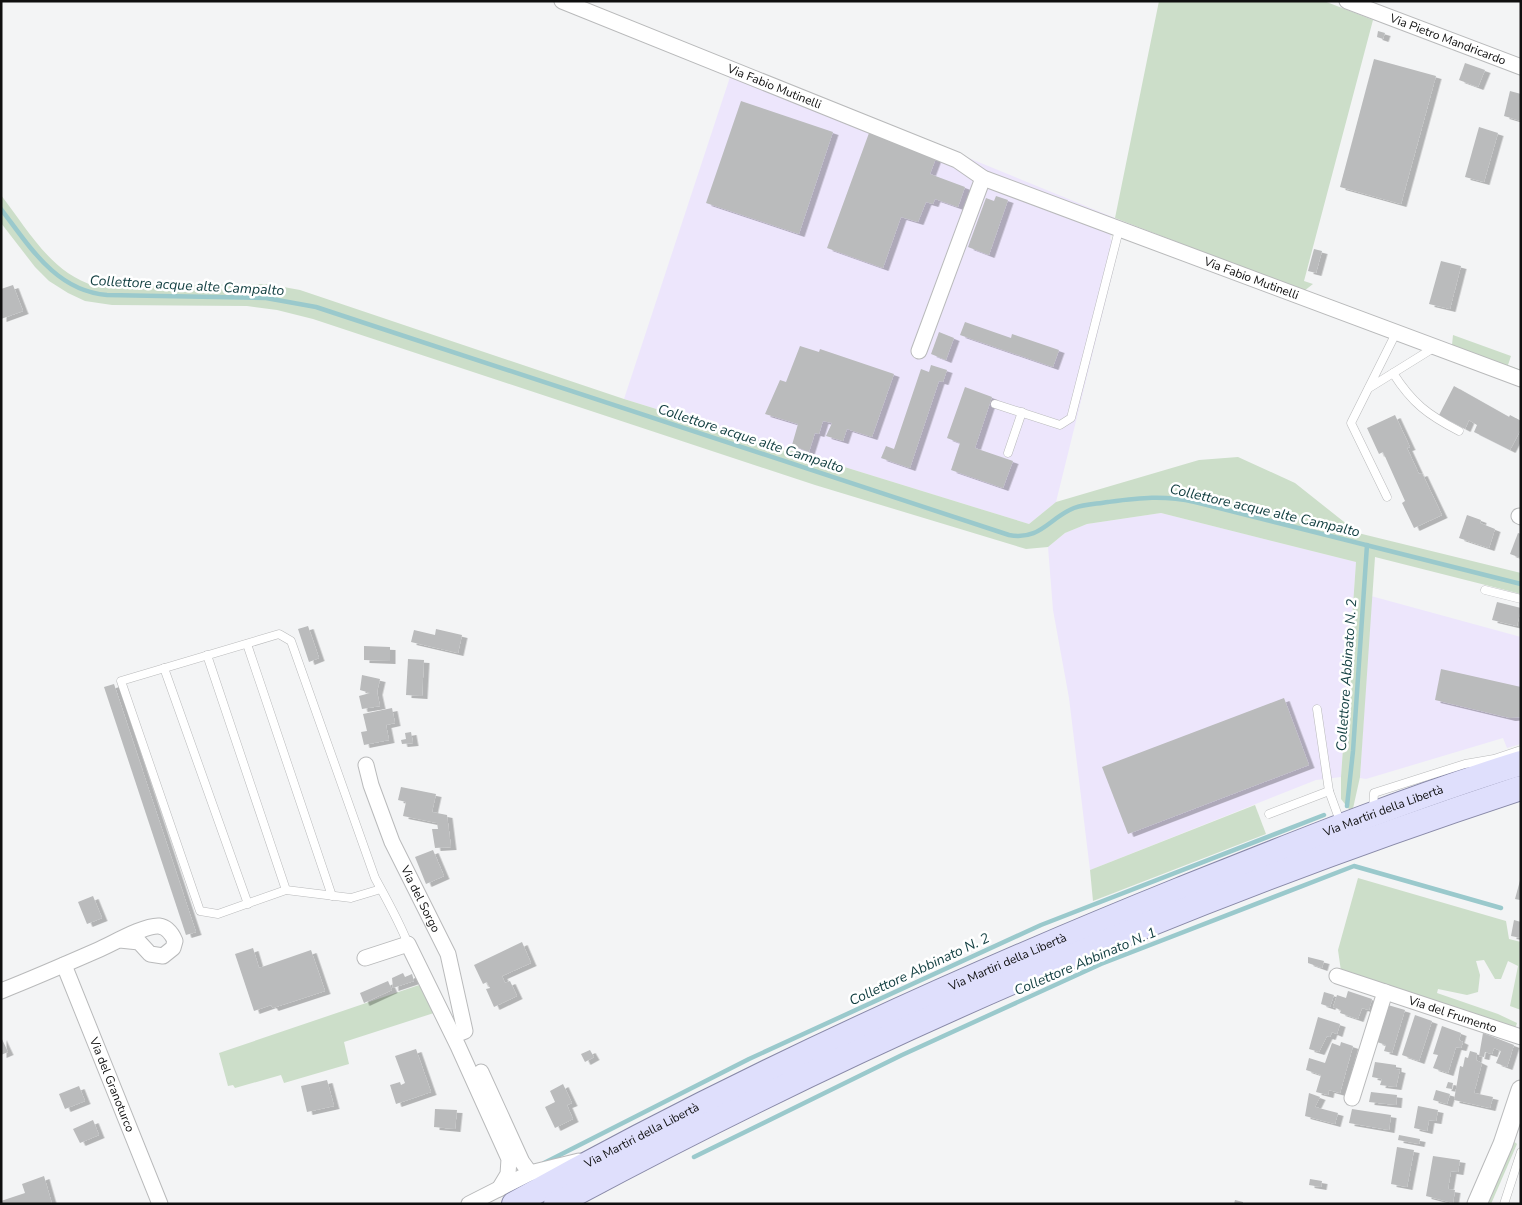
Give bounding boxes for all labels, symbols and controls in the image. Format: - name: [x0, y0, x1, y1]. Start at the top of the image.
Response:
- street label: Via Pietro Mandricardo: [1387, 10, 1509, 69]
- street label: Via Fabio Mutinelli: [724, 60, 824, 113]
- street label: Via Fabio Mutinelli: [1201, 253, 1301, 303]
- water label: Collettore acque alte Campalto: [89, 271, 285, 300]
- water label: Collettore acque alte Campalto: [655, 399, 847, 478]
- water label: Collettore acque alte Campalto: [1168, 479, 1362, 542]
- water label: Collettore Abbinato N. 2: [1332, 598, 1361, 752]
- street label: Via Martiri della Libertà: [1320, 781, 1445, 841]
- street label: Via del Sorgo: [397, 862, 444, 935]
- water label: Collettore Abbinato N. 1: [1011, 923, 1159, 1000]
- water label: Collettore Abbinato N. 2: [846, 929, 992, 1010]
- street label: Via Martiri della Libertà: [945, 929, 1069, 995]
- street label: Via del Frumento: [1405, 992, 1499, 1037]
- street label: Via del Granoturco: [86, 1034, 138, 1135]
- street label: Via Martiri della Libertà: [581, 1099, 702, 1172]

